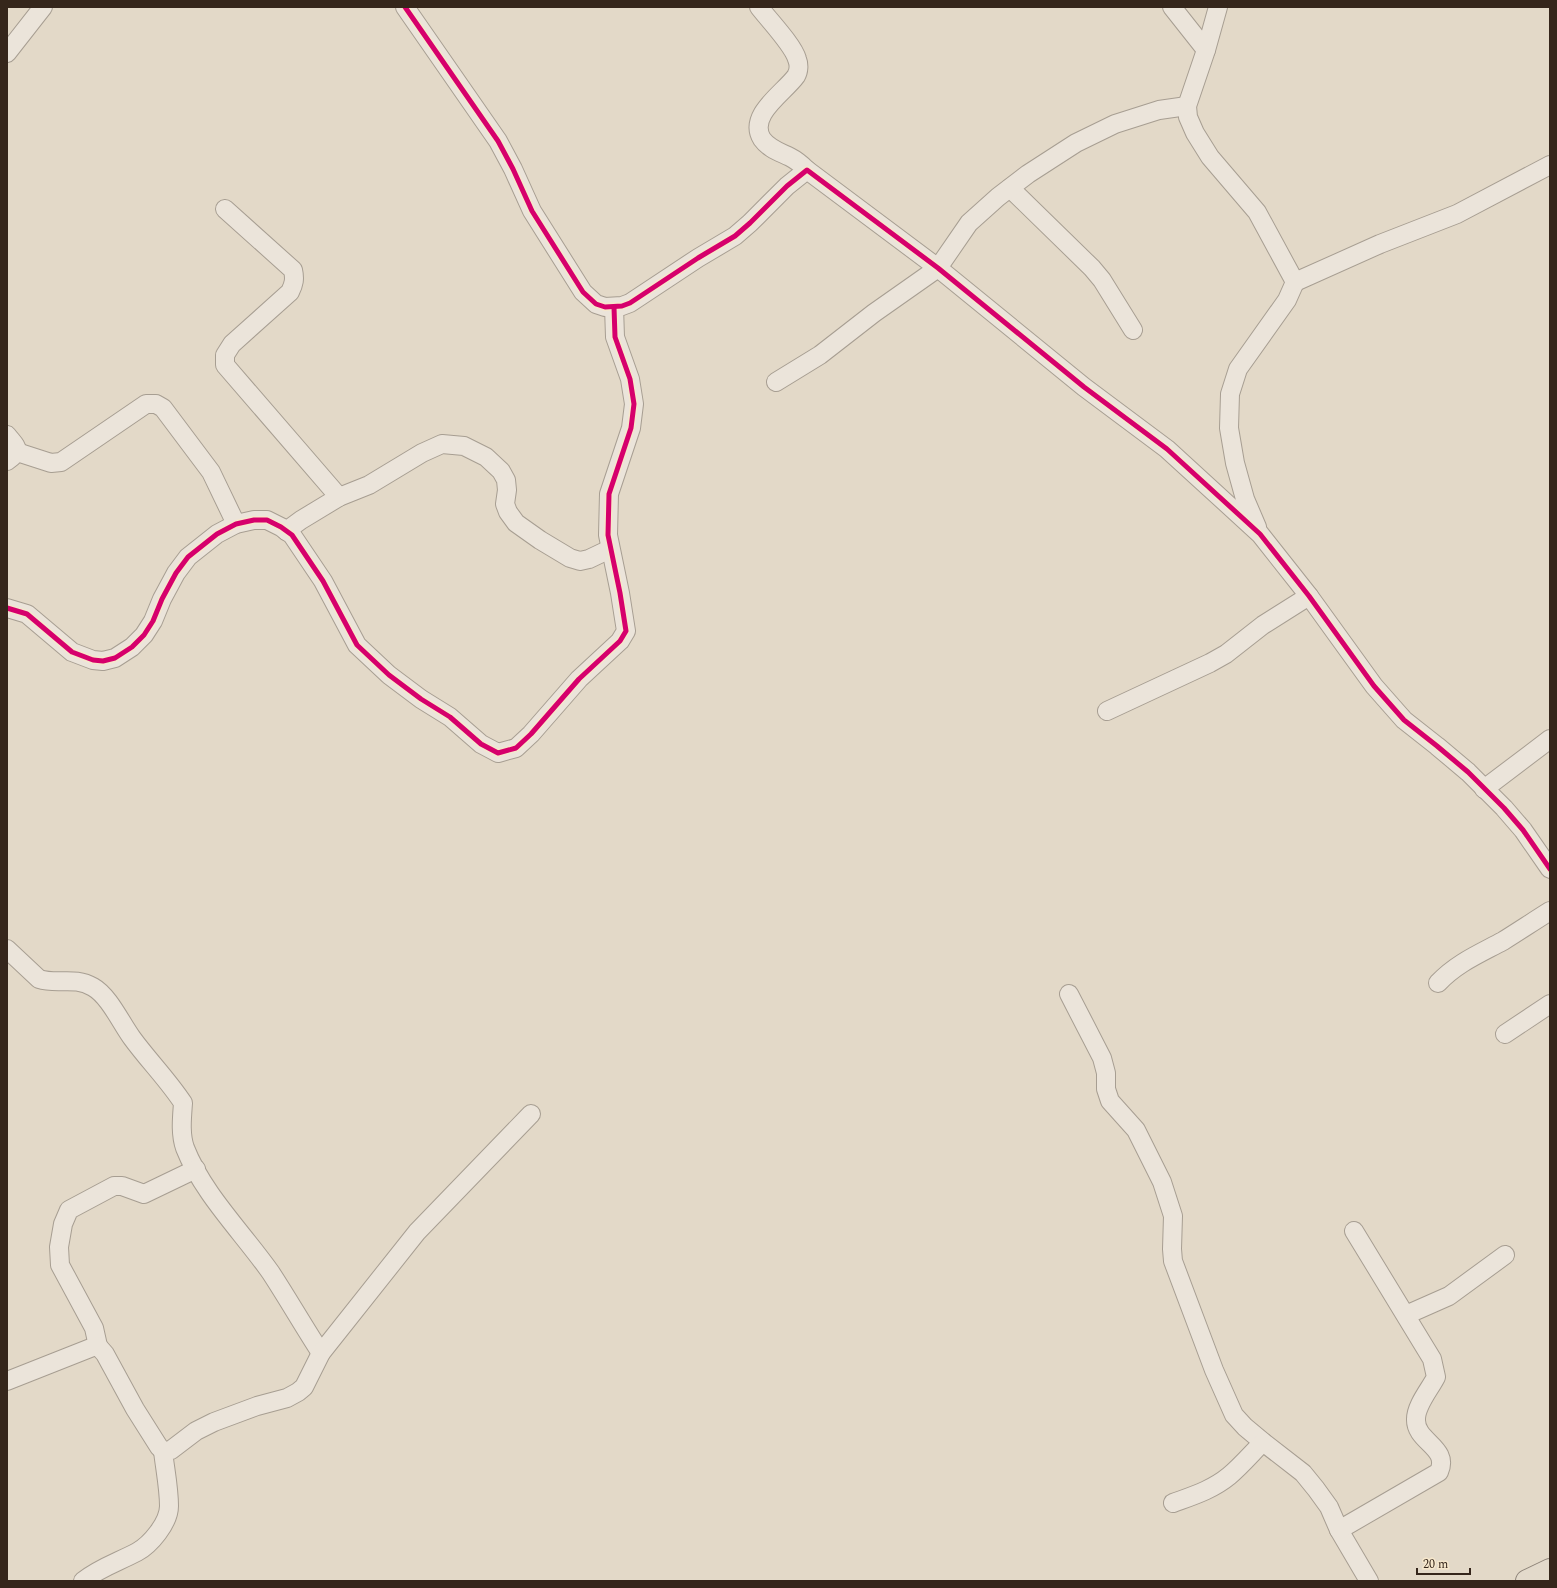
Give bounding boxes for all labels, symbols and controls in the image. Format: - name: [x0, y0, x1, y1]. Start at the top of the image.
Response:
- scale bar: [1417, 1550, 1470, 1576]
- text: 20 m: [1423, 1555, 1448, 1574]

